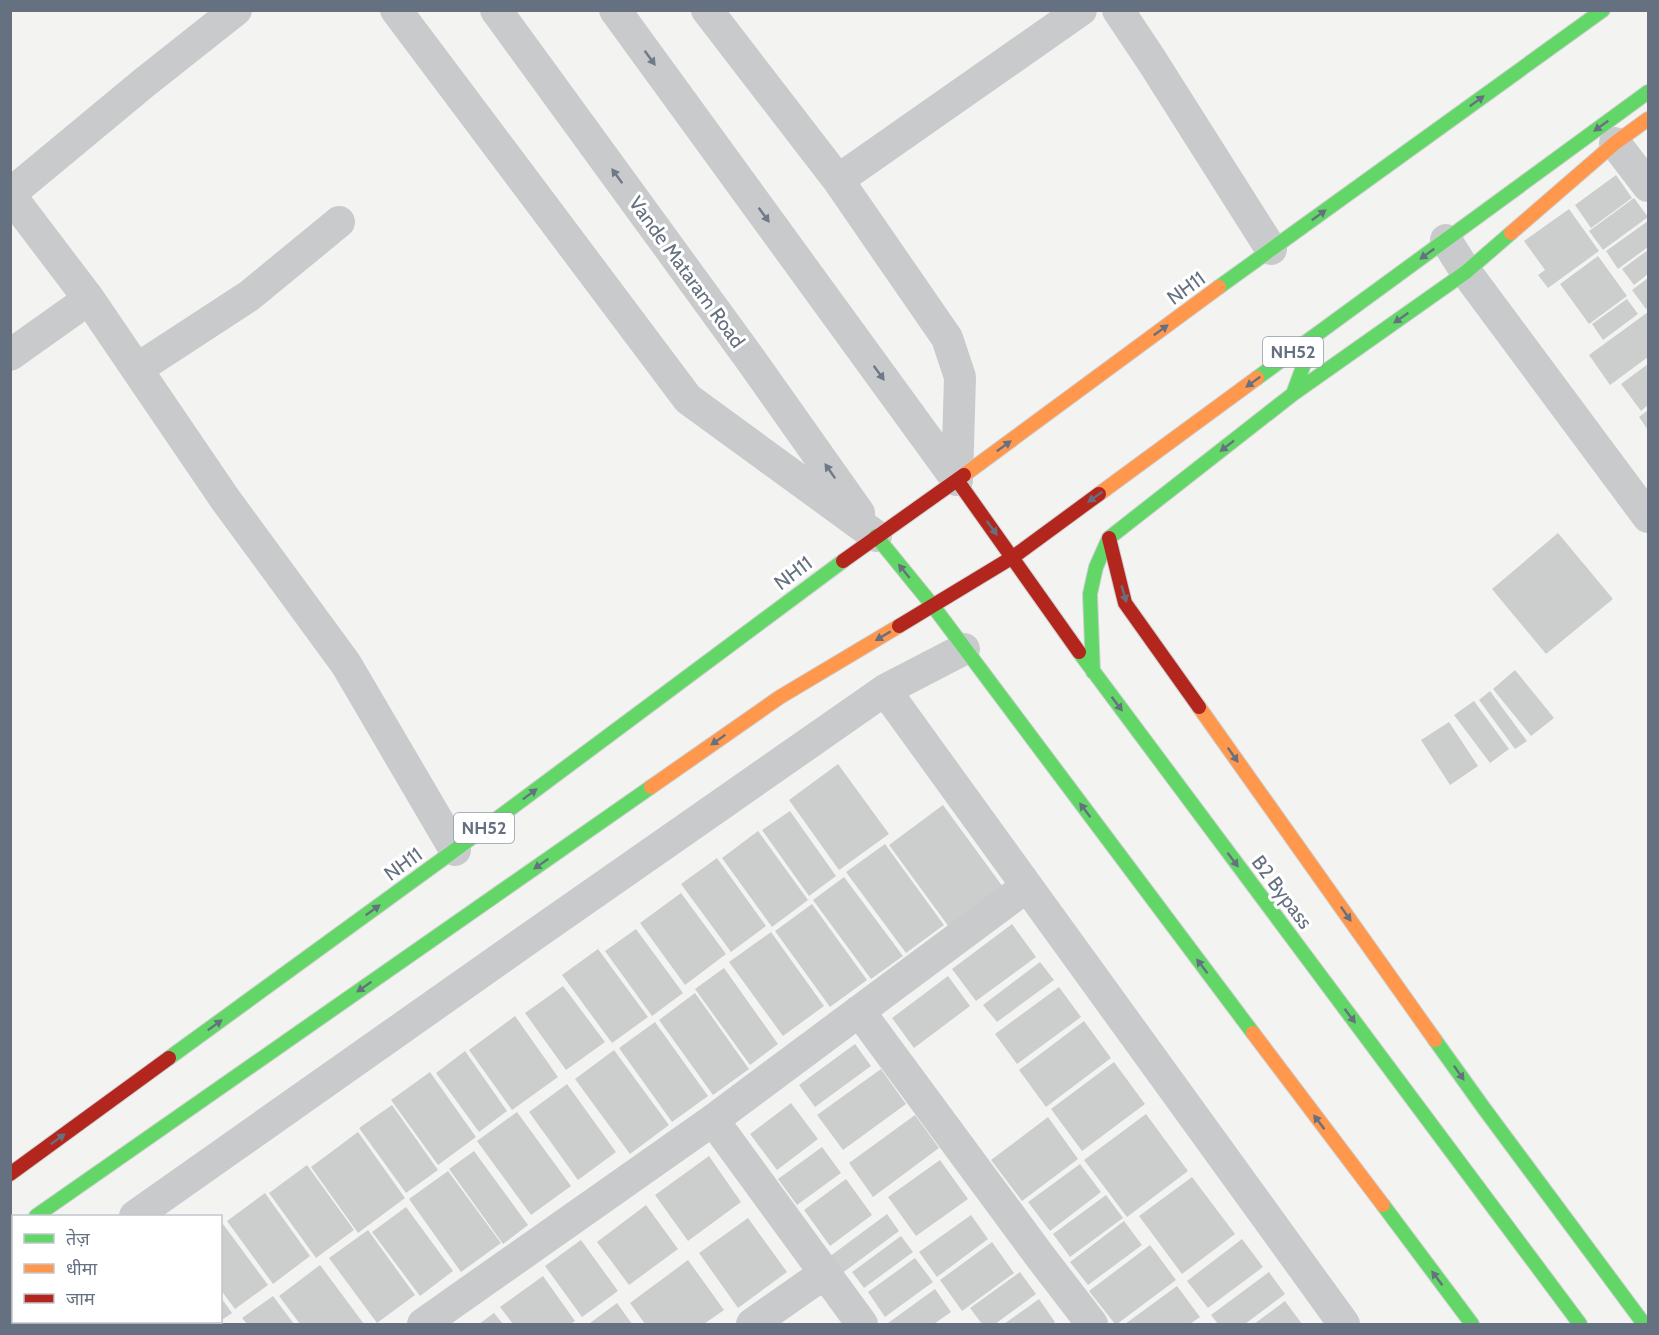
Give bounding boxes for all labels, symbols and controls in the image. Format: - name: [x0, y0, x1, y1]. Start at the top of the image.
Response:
- one-way arrow: [644, 49, 656, 65]
- one-way arrow: [1468, 95, 1484, 107]
- one-way arrow: [1594, 120, 1609, 132]
- one-way arrow: [611, 169, 623, 185]
- street label: Vande Mataram Road: [624, 192, 750, 352]
- one-way arrow: [758, 208, 770, 223]
- one-way arrow: [1310, 209, 1326, 221]
- one-way arrow: [1420, 248, 1436, 260]
- street label: NH11: [1162, 266, 1210, 310]
- one-way arrow: [1393, 312, 1409, 324]
- one-way arrow: [1153, 324, 1169, 336]
- road number: NH52: [1263, 337, 1323, 367]
- one-way arrow: [873, 365, 885, 381]
- one-way arrow: [1245, 375, 1260, 387]
- one-way arrow: [1219, 439, 1234, 451]
- one-way arrow: [996, 440, 1012, 452]
- one-way arrow: [824, 463, 836, 479]
- one-way arrow: [1088, 491, 1104, 503]
- one-way arrow: [986, 519, 998, 535]
- street label: NH11: [769, 551, 817, 595]
- one-way arrow: [898, 563, 911, 579]
- one-way arrow: [1119, 585, 1129, 603]
- one-way arrow: [875, 630, 891, 641]
- one-way arrow: [1111, 695, 1123, 711]
- one-way arrow: [711, 734, 727, 746]
- one-way arrow: [1227, 746, 1239, 762]
- one-way arrow: [521, 788, 537, 800]
- one-way arrow: [1079, 802, 1092, 818]
- road number: NH52: [454, 813, 514, 843]
- street label: NH11: [379, 842, 427, 886]
- street label: B2 Bypass: [1247, 851, 1317, 933]
- one-way arrow: [1227, 852, 1240, 868]
- one-way arrow: [534, 858, 550, 870]
- one-way arrow: [365, 904, 380, 916]
- one-way arrow: [1340, 906, 1352, 922]
- one-way arrow: [1197, 958, 1209, 973]
- one-way arrow: [356, 981, 372, 992]
- one-way arrow: [1344, 1008, 1356, 1024]
- one-way arrow: [208, 1019, 223, 1031]
- one-way arrow: [1452, 1066, 1464, 1081]
- one-way arrow: [1314, 1114, 1326, 1129]
- one-way arrow: [50, 1134, 65, 1146]
- legend: [12, 1215, 222, 1323]
- text: तेज़: [66, 1228, 90, 1250]
- text: धीमा: [66, 1258, 97, 1280]
- one-way arrow: [1431, 1270, 1443, 1285]
- text: जाम: [66, 1288, 96, 1310]

